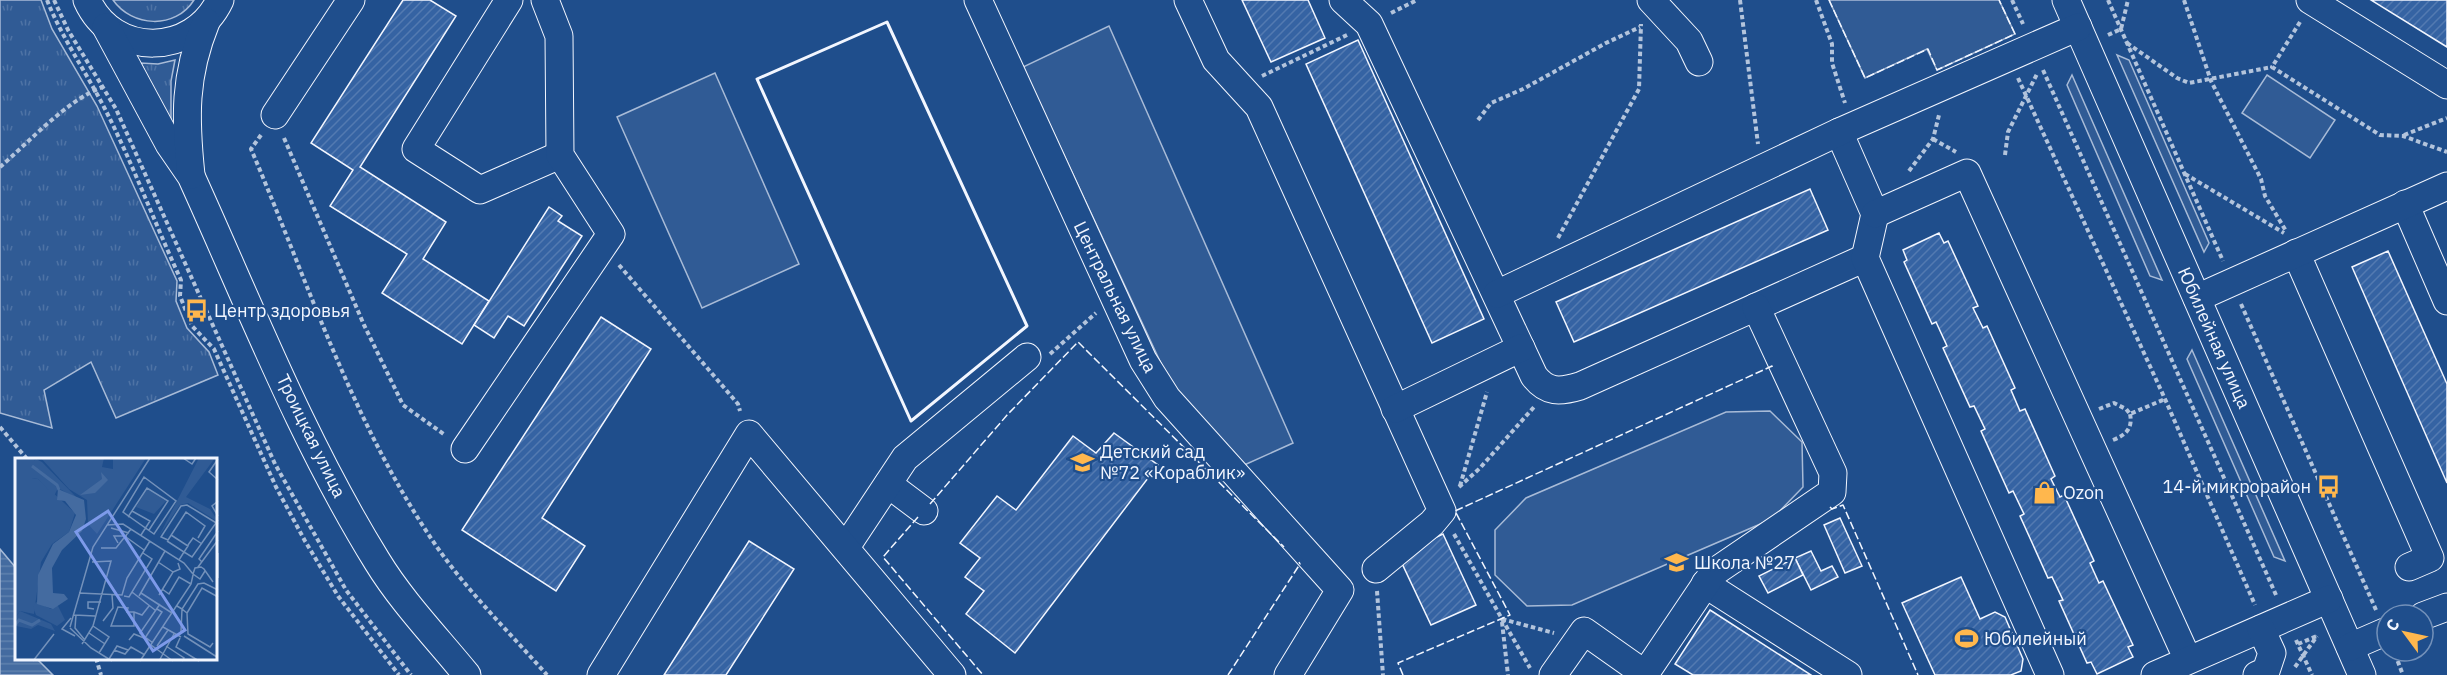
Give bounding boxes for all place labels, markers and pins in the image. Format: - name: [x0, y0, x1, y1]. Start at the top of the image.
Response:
- bus stop icon: Центр здоровья: [183, 298, 209, 324]
- place label: Центр здоровья: [214, 299, 350, 322]
- place label: Детский сад №72 «Кораблик»: [1100, 440, 1245, 484]
- school or university icon: Детский сад №72 «Кораблик»: [1069, 449, 1095, 475]
- bus stop icon: 14-й микрорайон: [2316, 474, 2342, 500]
- place label: 14-й микрорайон: [2163, 475, 2311, 498]
- shop icon: Ozon: [2032, 480, 2058, 506]
- place label: Ozon: [2063, 481, 2104, 504]
- school or university icon: Школа №27: [1663, 550, 1689, 576]
- place label: Школа №27: [1694, 551, 1795, 574]
- sports icon: Юбилейный: [1953, 626, 1979, 652]
- place label: Юбилейный: [1984, 627, 2087, 650]

